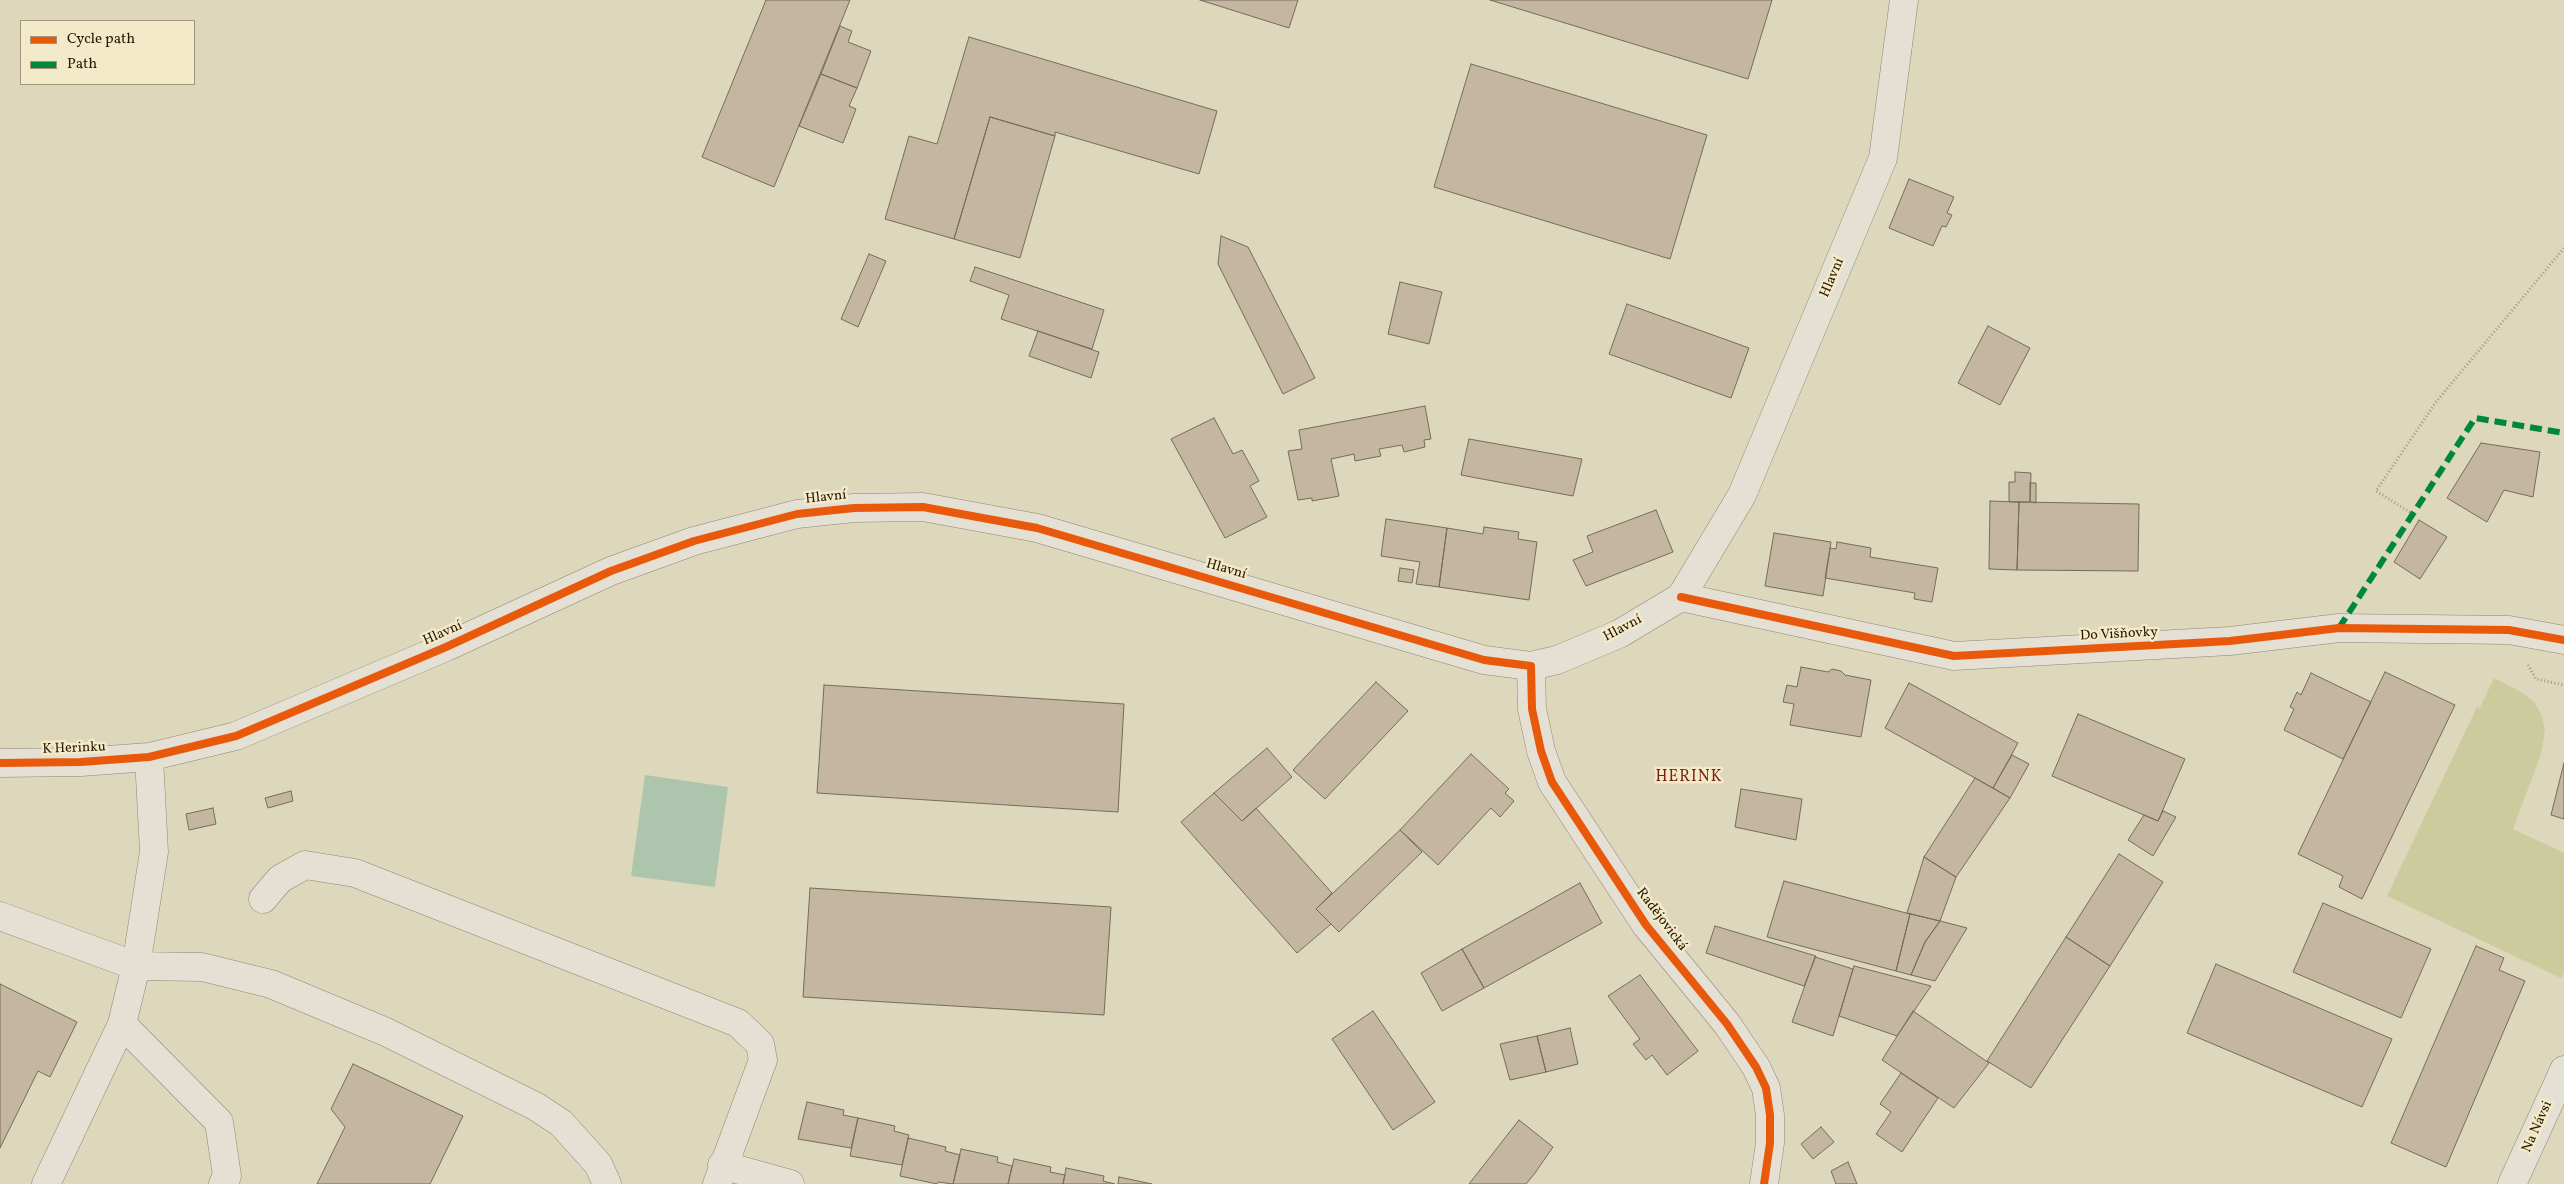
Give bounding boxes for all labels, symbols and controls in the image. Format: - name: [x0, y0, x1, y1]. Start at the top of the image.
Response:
- legend: [20, 20, 195, 85]
- text: Cycle path: [67, 29, 135, 50]
- text: Path: [67, 54, 97, 75]
- street label: Hlavní: [1817, 256, 1849, 300]
- street label: Hlavní: [805, 487, 847, 509]
- street label: Hlavní: [1204, 556, 1248, 584]
- street label: Hlavní: [1601, 612, 1645, 646]
- street label: Hlavní: [421, 618, 465, 650]
- street label: Do Višňovky: [2080, 625, 2158, 645]
- street label: K Herinku: [42, 739, 106, 759]
- district label: HERINK: [1655, 768, 1723, 788]
- street label: Radějovická: [1632, 885, 1690, 955]
- street label: Na Návsi: [2519, 1099, 2557, 1155]

